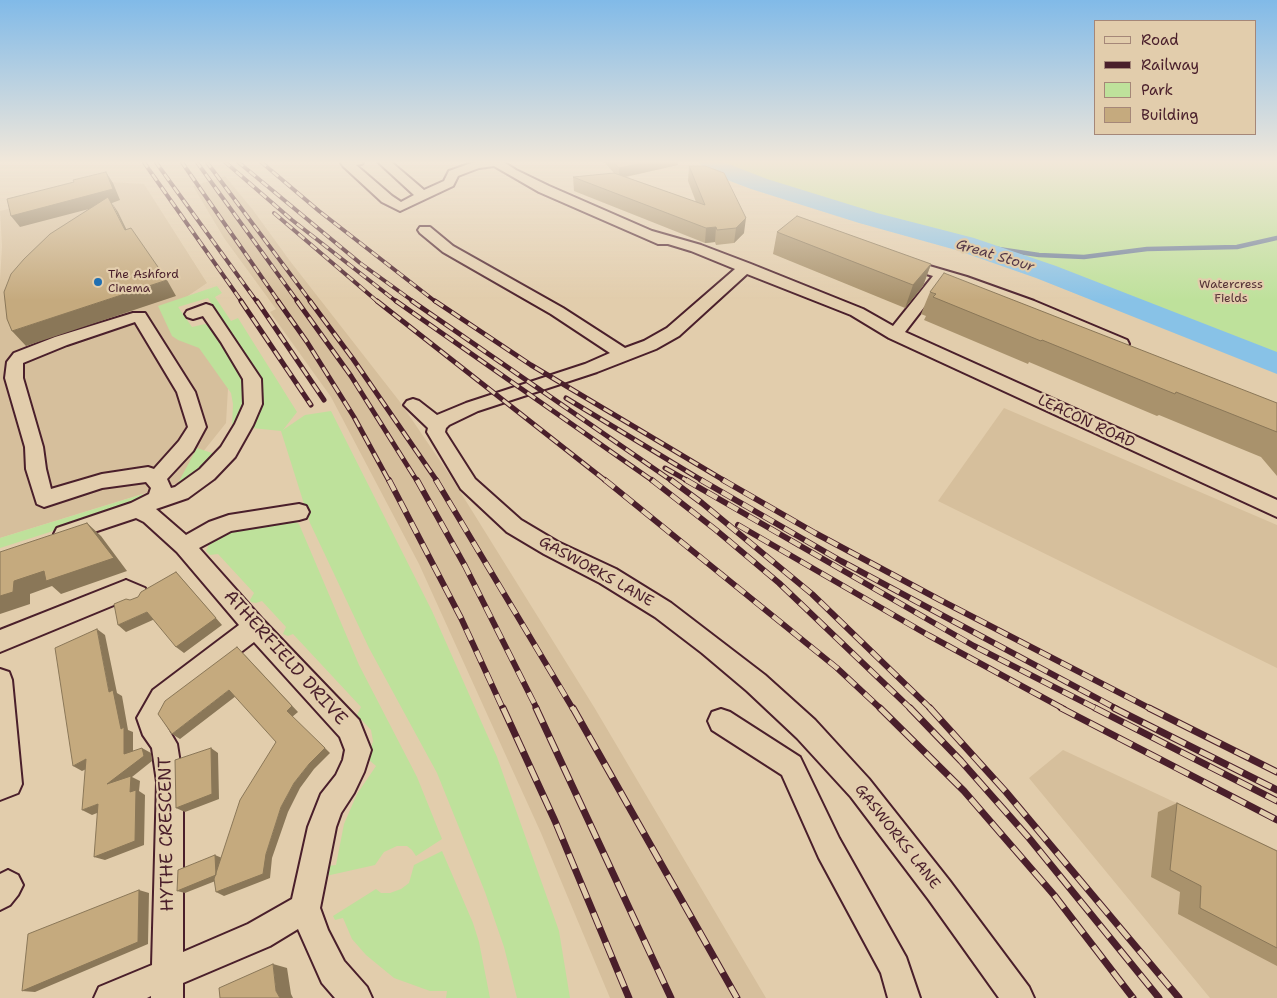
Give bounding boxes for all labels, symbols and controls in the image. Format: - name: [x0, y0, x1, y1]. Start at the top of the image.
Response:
- legend: [1094, 20, 1257, 135]
- text: Road: [1141, 30, 1179, 50]
- text: Railway: [1141, 55, 1199, 75]
- text: Park: [1141, 80, 1173, 100]
- text: Building: [1141, 105, 1198, 125]
- water label: Great Stour: [954, 236, 1036, 276]
- place label: The Ashford Cinema: [108, 268, 179, 296]
- marker: The Ashford Cinema: [92, 276, 104, 288]
- park label: Watercress Fields: [1199, 278, 1263, 306]
- street label: LEACON ROAD: [1035, 392, 1137, 452]
- street label: GASWORKS LANE: [536, 533, 656, 611]
- street label: ATHERFIELD DRIVE: [219, 586, 351, 730]
- street label: HYTHE CRESCENT: [155, 756, 179, 912]
- street label: GASWORKS LANE: [850, 781, 944, 893]

